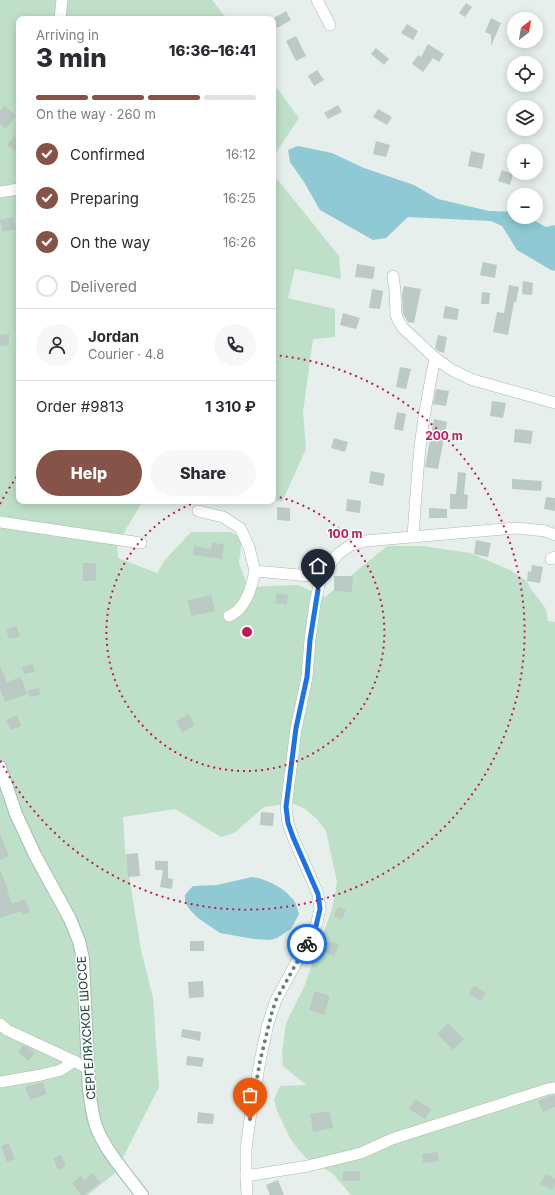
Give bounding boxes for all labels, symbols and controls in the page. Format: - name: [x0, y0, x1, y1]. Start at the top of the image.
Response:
- north arrow: [507, 12, 543, 48]
- map controls: [507, 12, 543, 224]
- text: Arriving in: [36, 27, 99, 43]
- text: 16:36–16:41: [169, 41, 256, 60]
- text: 3 min: [36, 42, 107, 73]
- button: locate: [507, 56, 543, 92]
- button: layers: [507, 100, 543, 136]
- text: On the way · 260 m: [36, 106, 156, 122]
- icon: check: [36, 143, 58, 165]
- button: +: [507, 144, 543, 180]
- text: Confirmed: [70, 145, 145, 164]
- text: 16:12: [226, 146, 256, 162]
- icon: check: [36, 187, 58, 209]
- button: −: [507, 188, 543, 224]
- text: Preparing: [70, 189, 139, 208]
- text: 16:25: [223, 190, 256, 206]
- icon: check: [36, 231, 58, 253]
- text: On the way: [70, 233, 150, 252]
- text: 16:26: [223, 234, 256, 250]
- text: Delivered: [70, 277, 137, 296]
- button: person: [36, 324, 78, 366]
- button: phone: [214, 324, 256, 366]
- text: Jordan: [88, 327, 139, 346]
- text: Courier · 4.8: [88, 346, 164, 362]
- text: Order #9813: [36, 397, 124, 416]
- text: 1 310 ₽: [205, 397, 256, 416]
- text: 200 m: [425, 428, 463, 443]
- button: Help: [36, 450, 142, 496]
- button: Share: [150, 450, 256, 496]
- text: 100 m: [327, 526, 363, 541]
- pin: [301, 549, 335, 590]
- icon: home: [307, 555, 329, 577]
- centre of rings: [240, 625, 254, 639]
- courier: [287, 924, 327, 964]
- icon: bike: [296, 933, 318, 955]
- street label: СЕРГЕЛЯХСКОЕ ШОССЕ: [74, 956, 98, 1100]
- pin: [233, 1078, 267, 1119]
- icon: bag: [239, 1084, 261, 1106]

